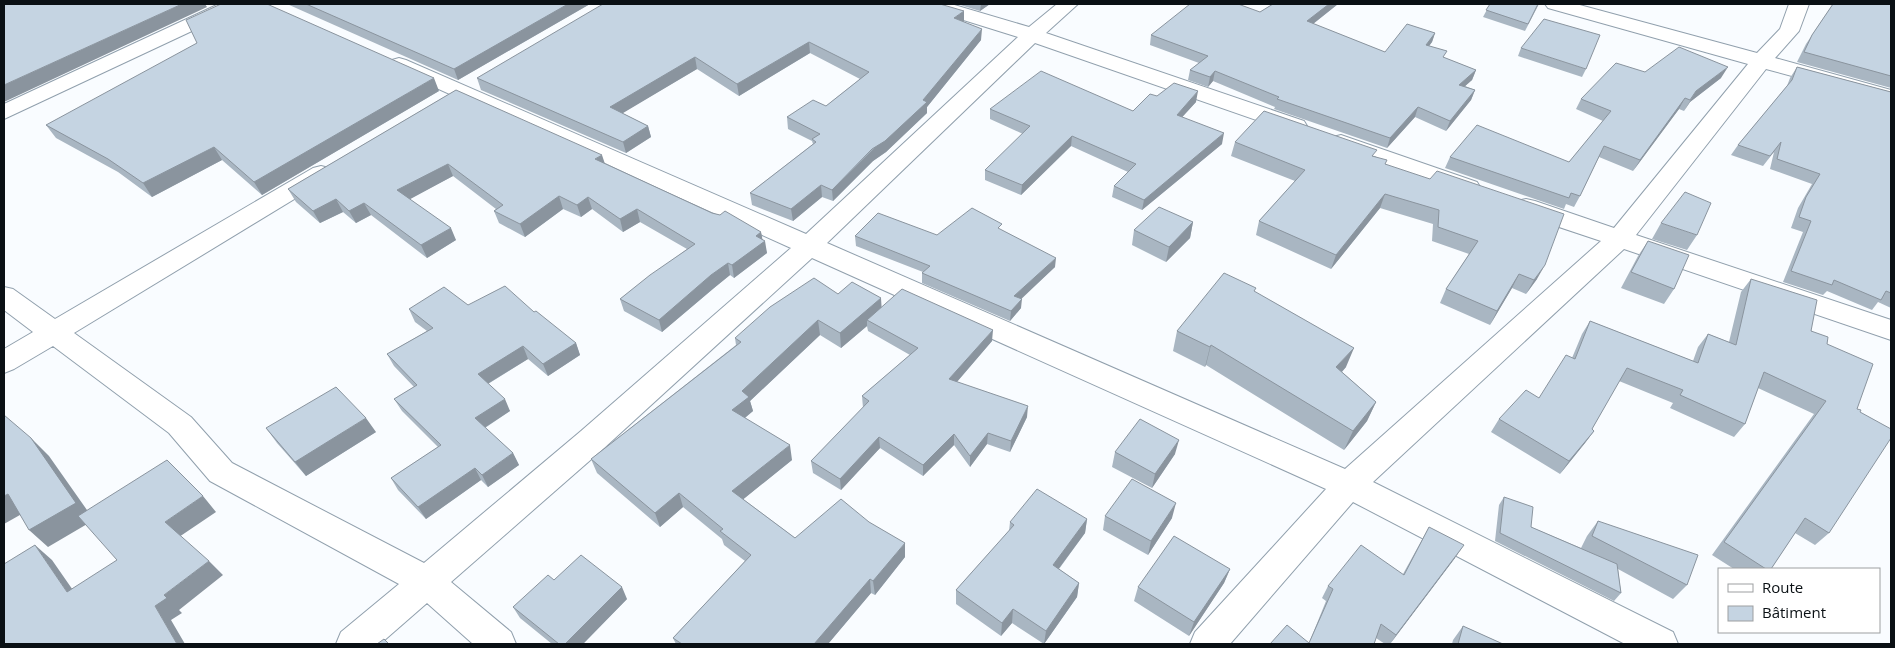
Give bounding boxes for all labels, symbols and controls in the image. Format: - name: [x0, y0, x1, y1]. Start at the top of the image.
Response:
- legend: [1718, 568, 1880, 633]
- text: Route: [1762, 577, 1803, 597]
- text: Bâtiment: [1762, 602, 1826, 622]

